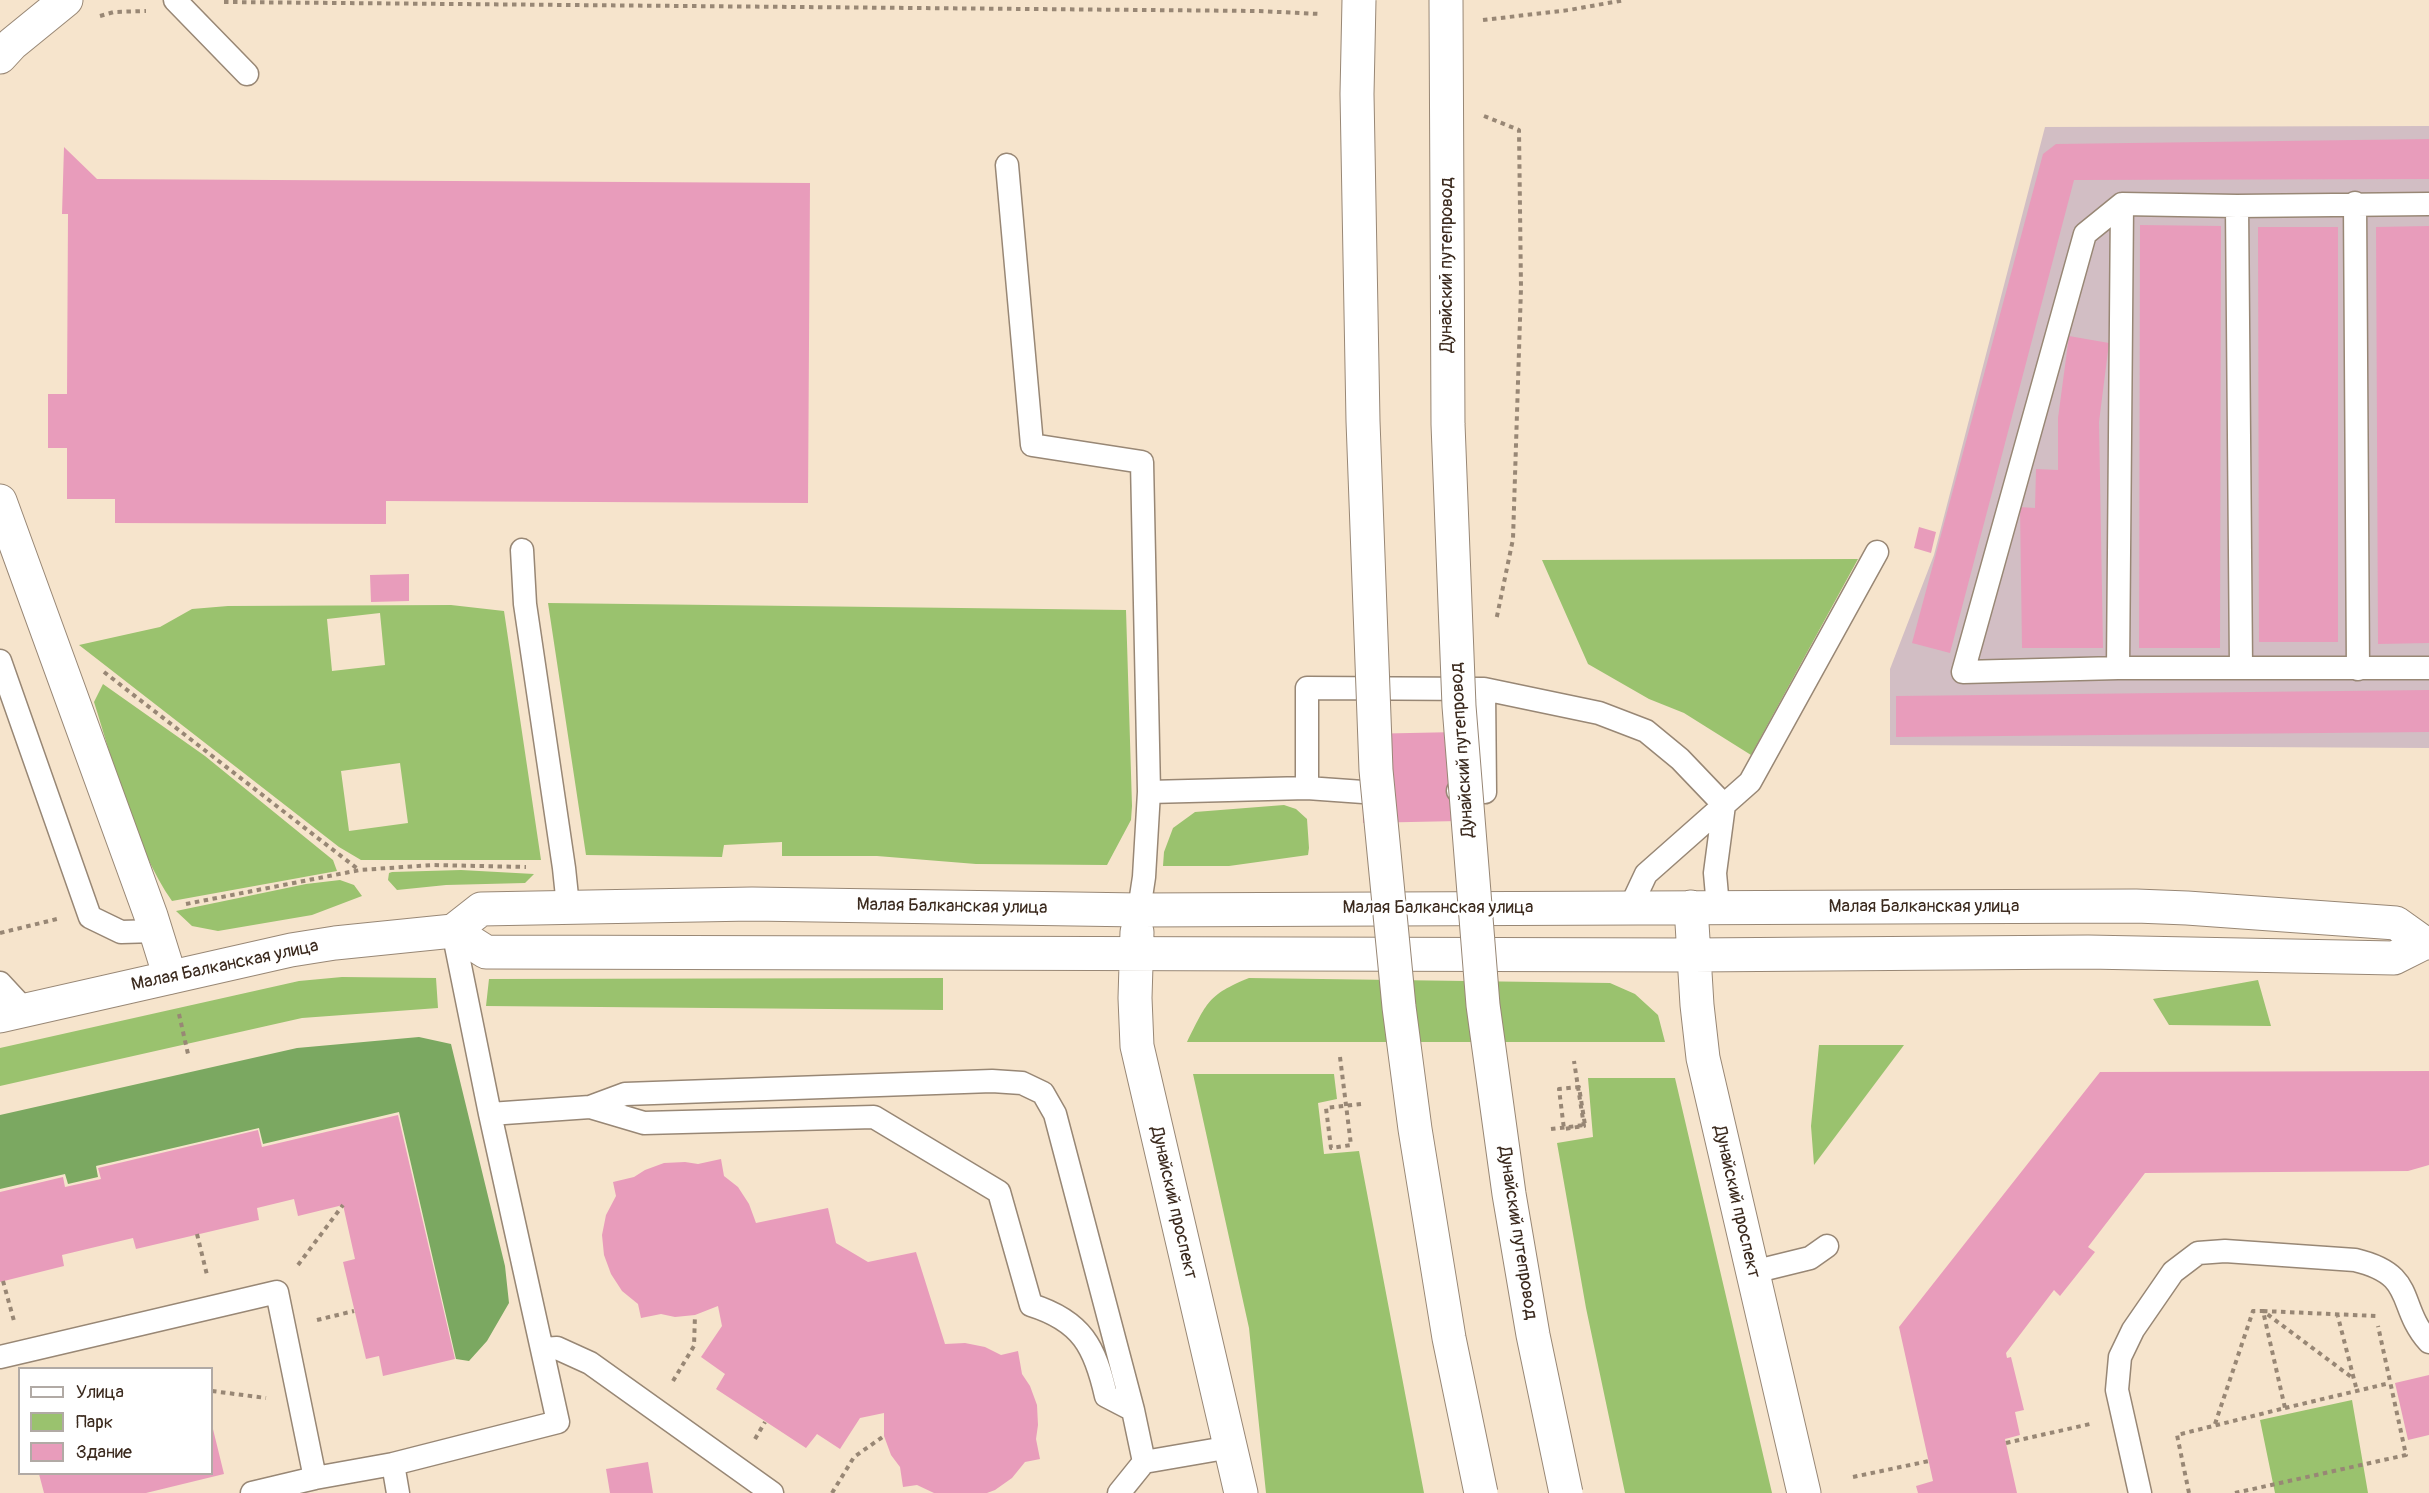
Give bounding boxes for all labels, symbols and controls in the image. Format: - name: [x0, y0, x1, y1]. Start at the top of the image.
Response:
- street label: Дунайский путепровод: [1436, 178, 1458, 352]
- street label: Дунайский путепровод: [1446, 662, 1480, 838]
- street label: Малая Балканская улица: [856, 895, 1048, 919]
- street label: Малая Балканская улица: [1829, 896, 2019, 918]
- street label: Малая Балканская улица: [1343, 897, 1533, 919]
- street label: Малая Балканская улица: [129, 936, 321, 996]
- street label: Дунайский проспект: [1708, 1123, 1764, 1281]
- street label: Дунайский проспект: [1145, 1124, 1201, 1282]
- street label: Дунайский путепровод: [1493, 1145, 1541, 1321]
- legend: [18, 1367, 213, 1475]
- text: Улица: [76, 1381, 124, 1404]
- text: Парк: [76, 1411, 113, 1434]
- text: Здание: [76, 1441, 132, 1464]

